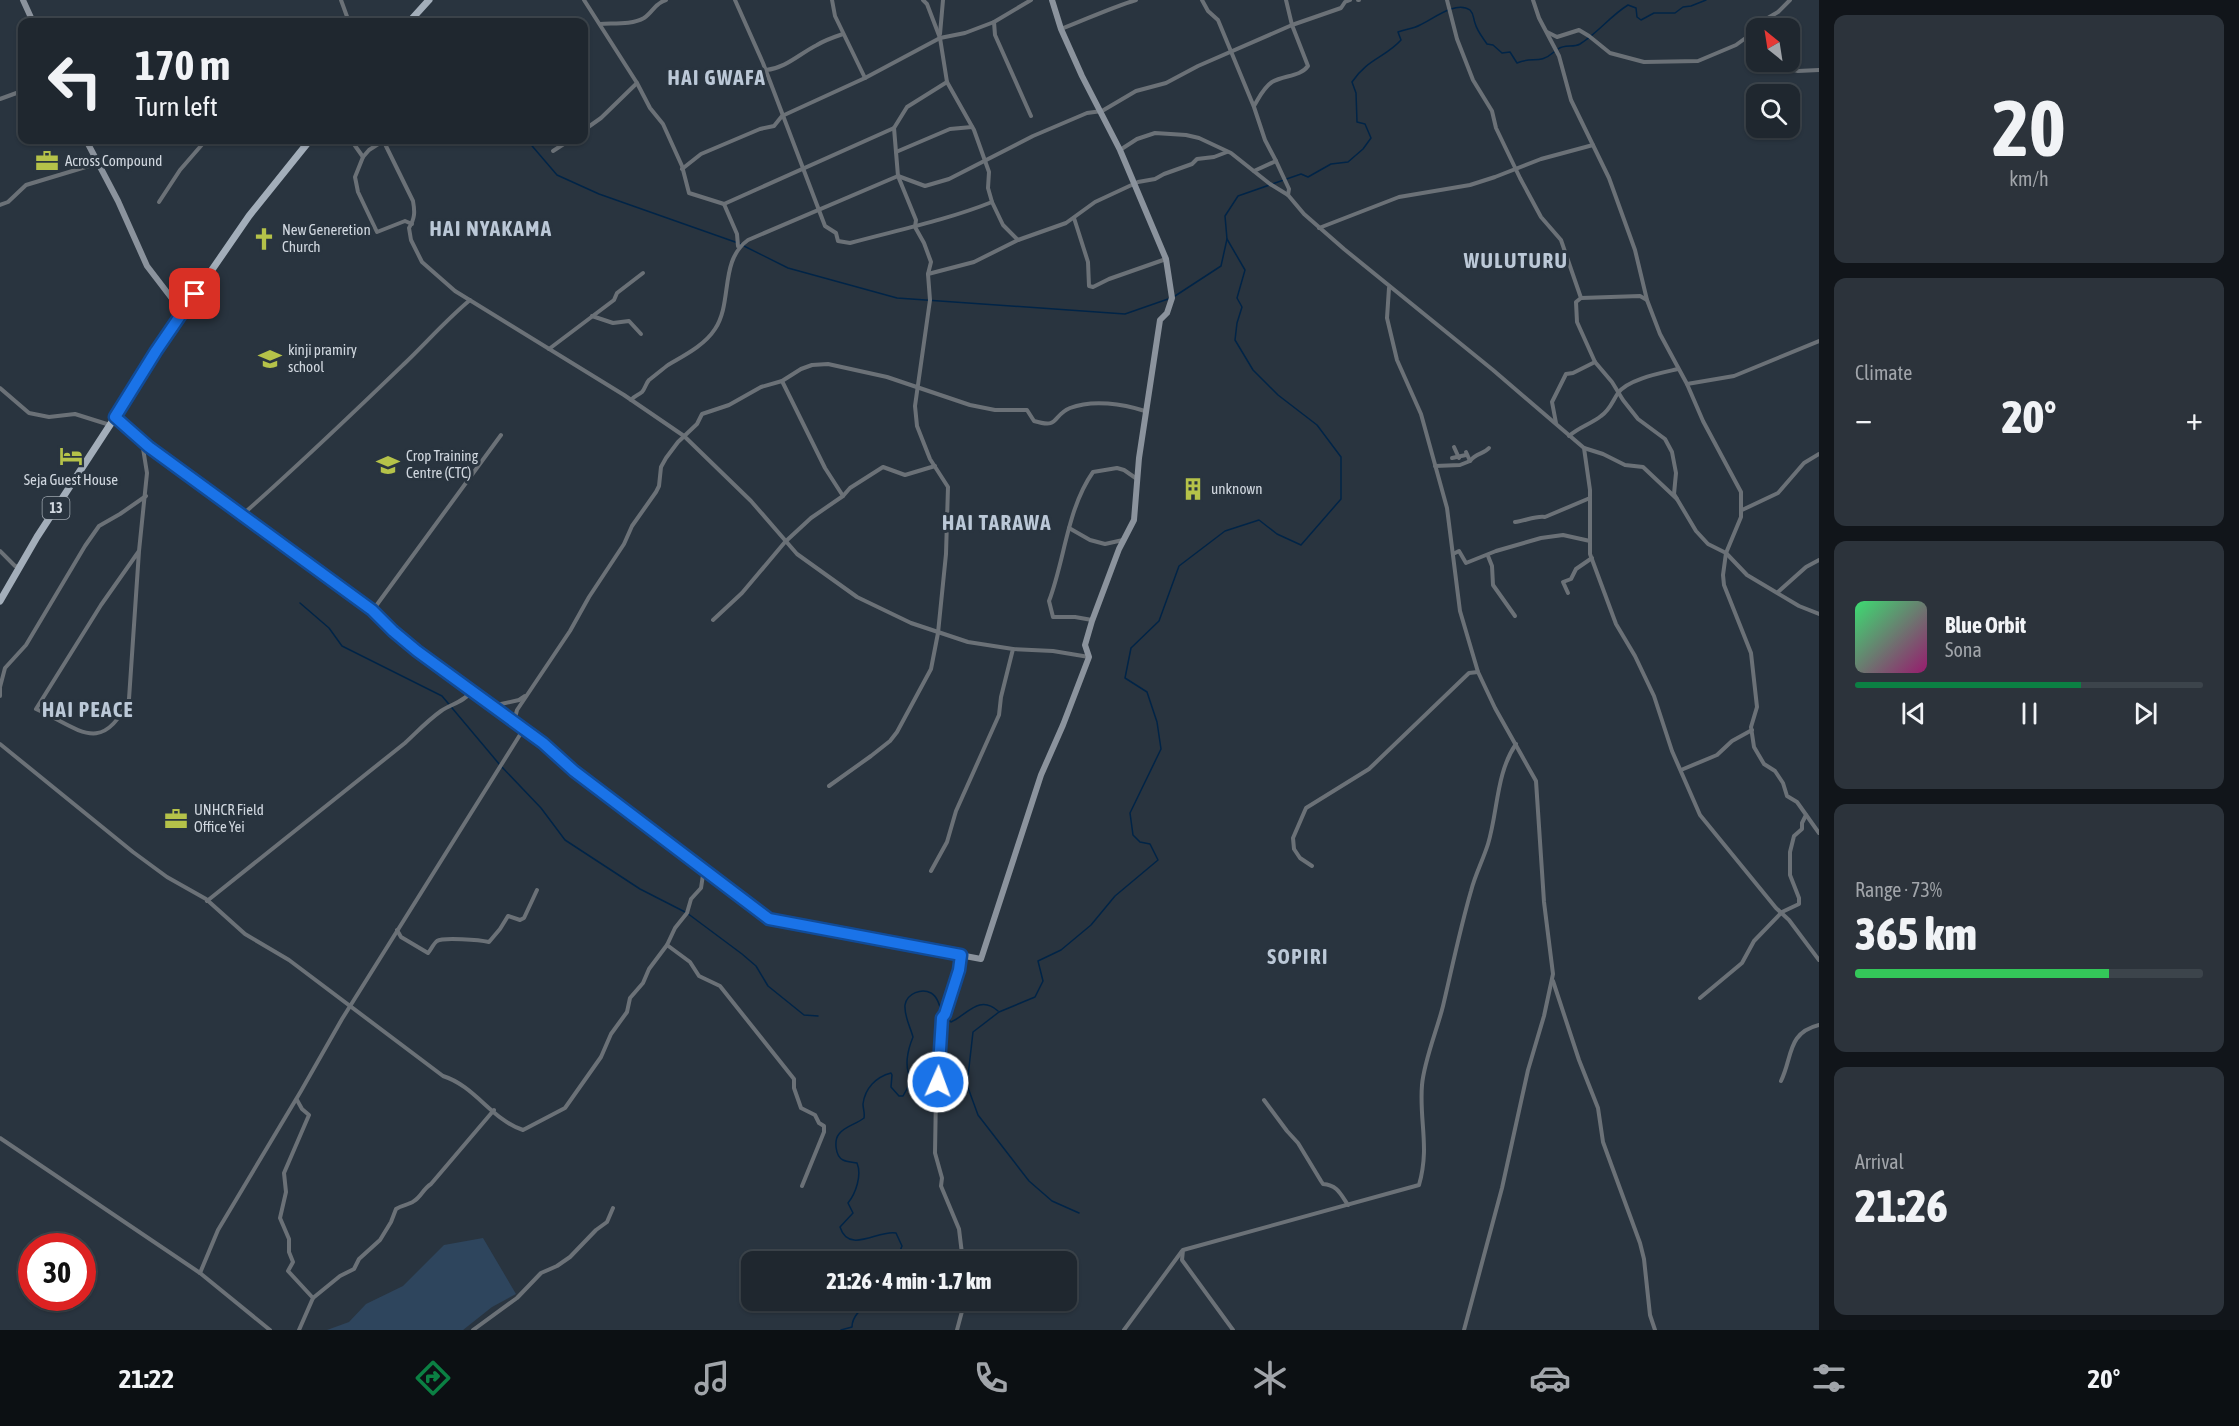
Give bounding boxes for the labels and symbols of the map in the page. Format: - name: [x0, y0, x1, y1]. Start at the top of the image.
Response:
- north arrow: [1746, 18, 1800, 72]
- district label: HAI GWAFA: [668, 65, 766, 89]
- office icon: Across Compound: [34, 148, 60, 174]
- place label: Across Compound: [65, 152, 162, 169]
- district label: HAI NYAKAMA: [429, 216, 553, 240]
- place label: New Generetion Church: [282, 221, 371, 255]
- church icon: New Generetion Church: [251, 226, 277, 252]
- district label: WULUTURU: [1463, 248, 1568, 272]
- pin: [169, 268, 220, 319]
- place label: kinji pramiry school: [288, 341, 357, 375]
- school or university icon: kinji pramiry school: [257, 346, 283, 372]
- hotel icon: Seja Guest House: [58, 443, 84, 469]
- place label: Crop Training Centre (CTC): [406, 447, 479, 481]
- school or university icon: Crop Training Centre (CTC): [375, 452, 401, 478]
- place label: Seja Guest House: [24, 471, 118, 488]
- building icon: unknown: [1180, 476, 1206, 502]
- place label: unknown: [1211, 480, 1263, 497]
- road number: 13: [42, 497, 70, 519]
- district label: HAI TARAWA: [942, 510, 1052, 534]
- district label: HAI PEACE: [42, 697, 134, 721]
- place label: UNHCR Field Office Yei: [194, 801, 264, 835]
- office icon: UNHCR Field Office Yei: [163, 806, 189, 832]
- district label: SOPIRI: [1267, 944, 1329, 968]
- position arrow: [906, 1050, 970, 1114]
- speed limit sign: 30: [18, 1233, 96, 1311]

